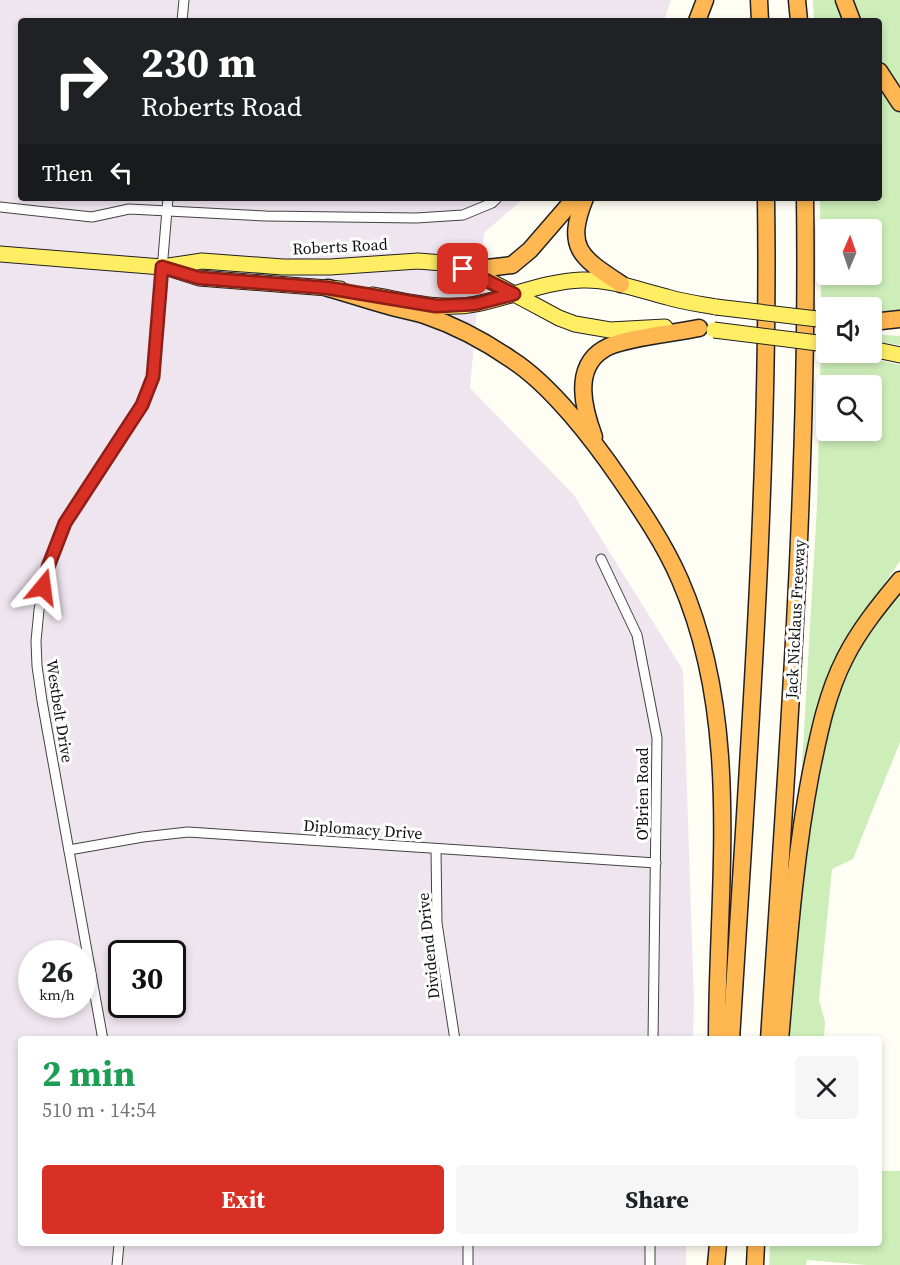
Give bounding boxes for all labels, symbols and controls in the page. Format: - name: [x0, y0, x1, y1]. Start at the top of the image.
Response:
- text: 230 m: [141, 33, 256, 91]
- icon: right: [42, 42, 120, 120]
- text: Roberts Road: [141, 88, 302, 125]
- icon: left: [105, 156, 138, 189]
- text: Then: [42, 158, 93, 188]
- north arrow: [816, 219, 882, 285]
- map controls: [816, 219, 882, 441]
- street label: Roberts Road: [292, 233, 388, 259]
- pin: [437, 243, 488, 294]
- icon: arrive: [446, 252, 479, 285]
- button: sound: [816, 297, 882, 363]
- button: search: [816, 375, 882, 441]
- street label: Jack Nicklaus Freeway: [780, 538, 810, 700]
- position arrow: [11, 555, 75, 619]
- street label: Westbelt Drive: [41, 658, 79, 764]
- street label: O'Brien Road: [631, 747, 653, 841]
- street label: Diplomacy Drive: [303, 814, 423, 844]
- street label: Dividend Drive: [411, 892, 445, 1000]
- speed limit sign: 30: [108, 940, 186, 1018]
- text: 26: [41, 951, 73, 992]
- text: km/h: [39, 984, 75, 1005]
- text: 2 min: [42, 1049, 135, 1098]
- button: close: [795, 1056, 858, 1119]
- text: 510 m · 14:54: [42, 1096, 156, 1124]
- button: Exit: [42, 1165, 444, 1234]
- button: Share: [456, 1165, 858, 1234]

